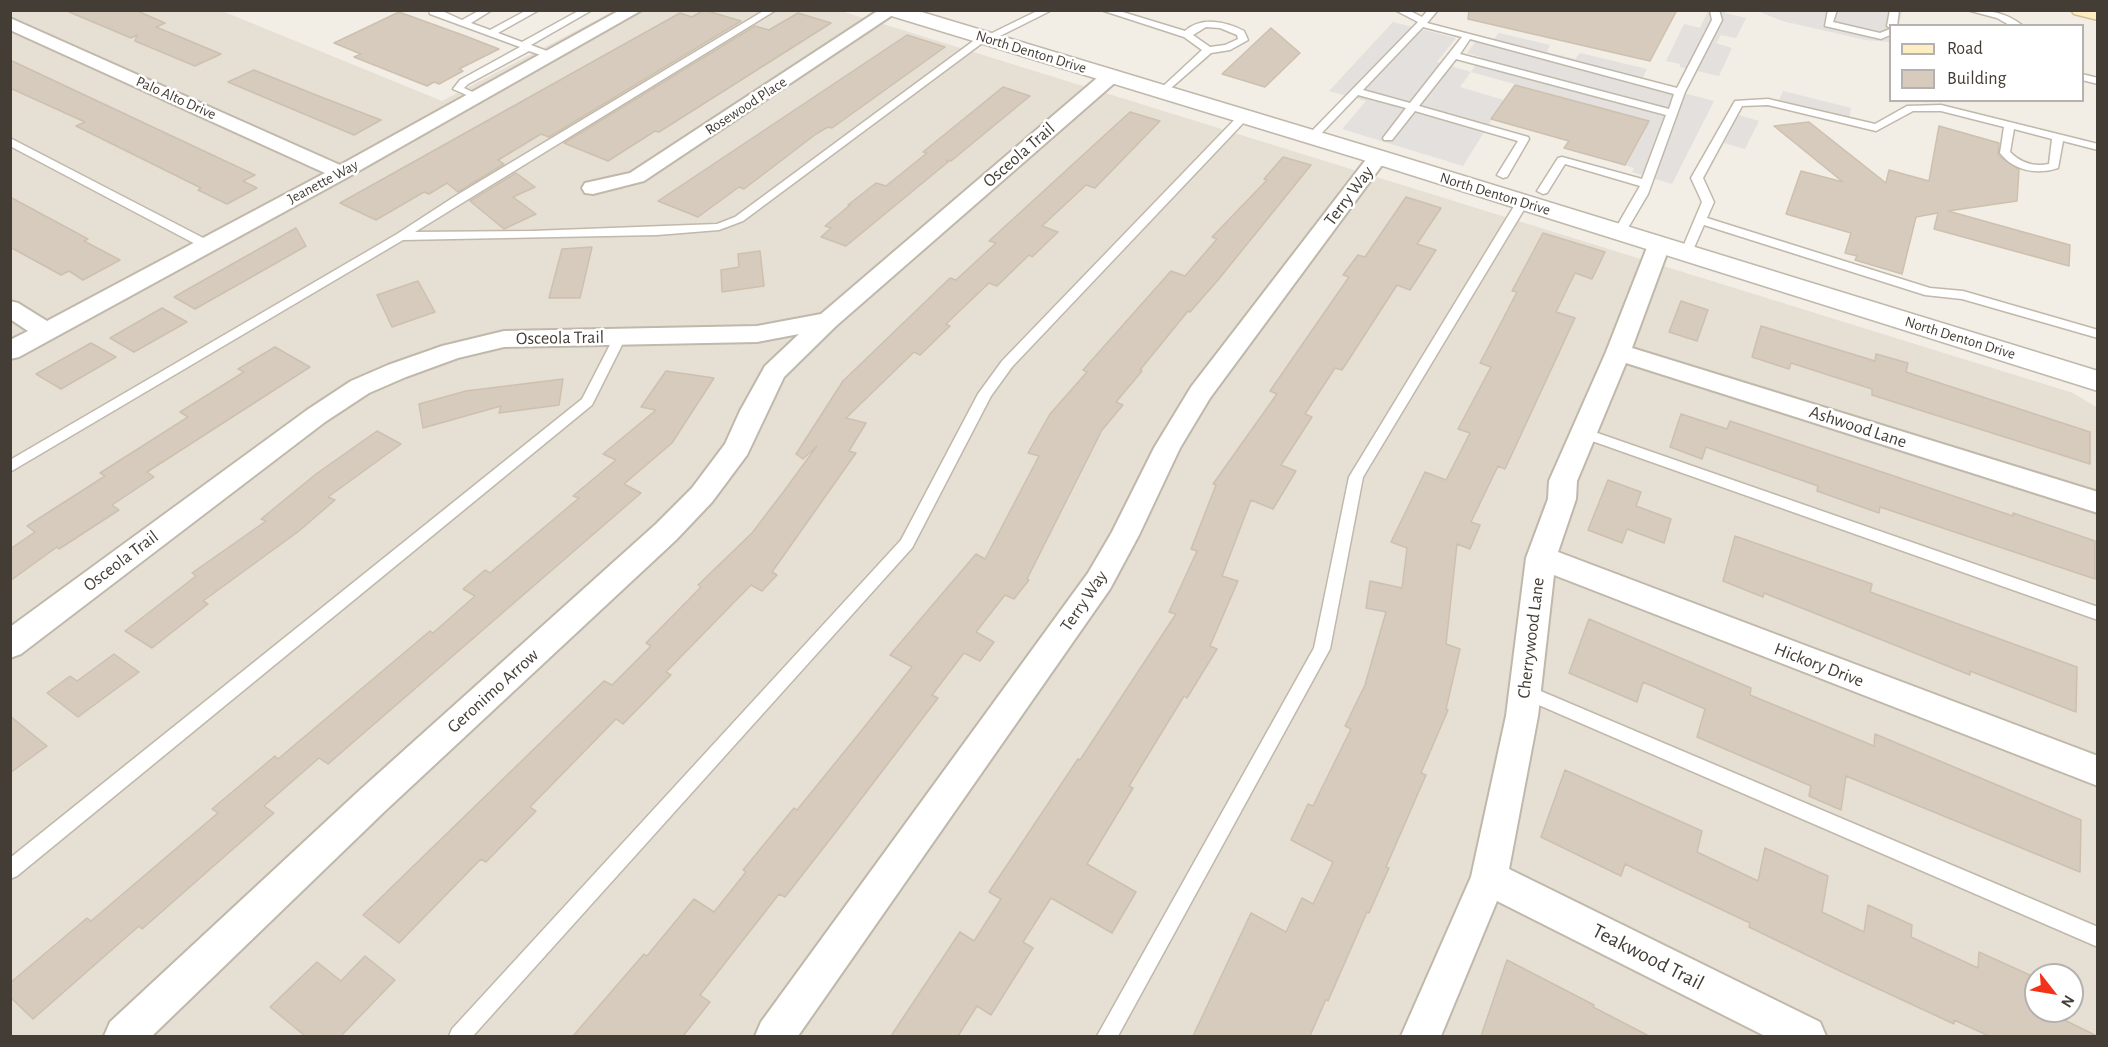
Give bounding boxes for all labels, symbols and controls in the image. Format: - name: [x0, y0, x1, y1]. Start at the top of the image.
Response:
- legend: [1889, 24, 2084, 102]
- street label: North Denton Drive: [974, 27, 1088, 77]
- text: Road: [1947, 40, 1983, 58]
- text: Building: [1947, 70, 2006, 88]
- street label: Palo Alto Drive: [133, 72, 219, 124]
- street label: Rosewood Place: [702, 73, 790, 139]
- street label: Osceola Trail: [979, 118, 1059, 192]
- street label: Jeanette Way: [285, 156, 361, 208]
- street label: Terry Way: [1320, 162, 1378, 230]
- street label: North Denton Drive: [1438, 169, 1552, 219]
- street label: North Denton Drive: [1903, 313, 2017, 363]
- street label: Osceola Trail: [516, 326, 604, 350]
- street label: Ashwood Lane: [1807, 401, 1909, 453]
- street label: Osceola Trail: [79, 526, 163, 596]
- street label: Terry Way: [1056, 566, 1112, 636]
- street label: Cherrywood Lane: [1513, 576, 1549, 700]
- street label: Hickory Drive: [1771, 638, 1867, 692]
- street label: Geronimo Arrow: [443, 644, 543, 738]
- street label: Teakwood Trail: [1588, 918, 1708, 996]
- north arrow: [2024, 963, 2084, 1023]
- text: N: [2058, 992, 2077, 1010]

